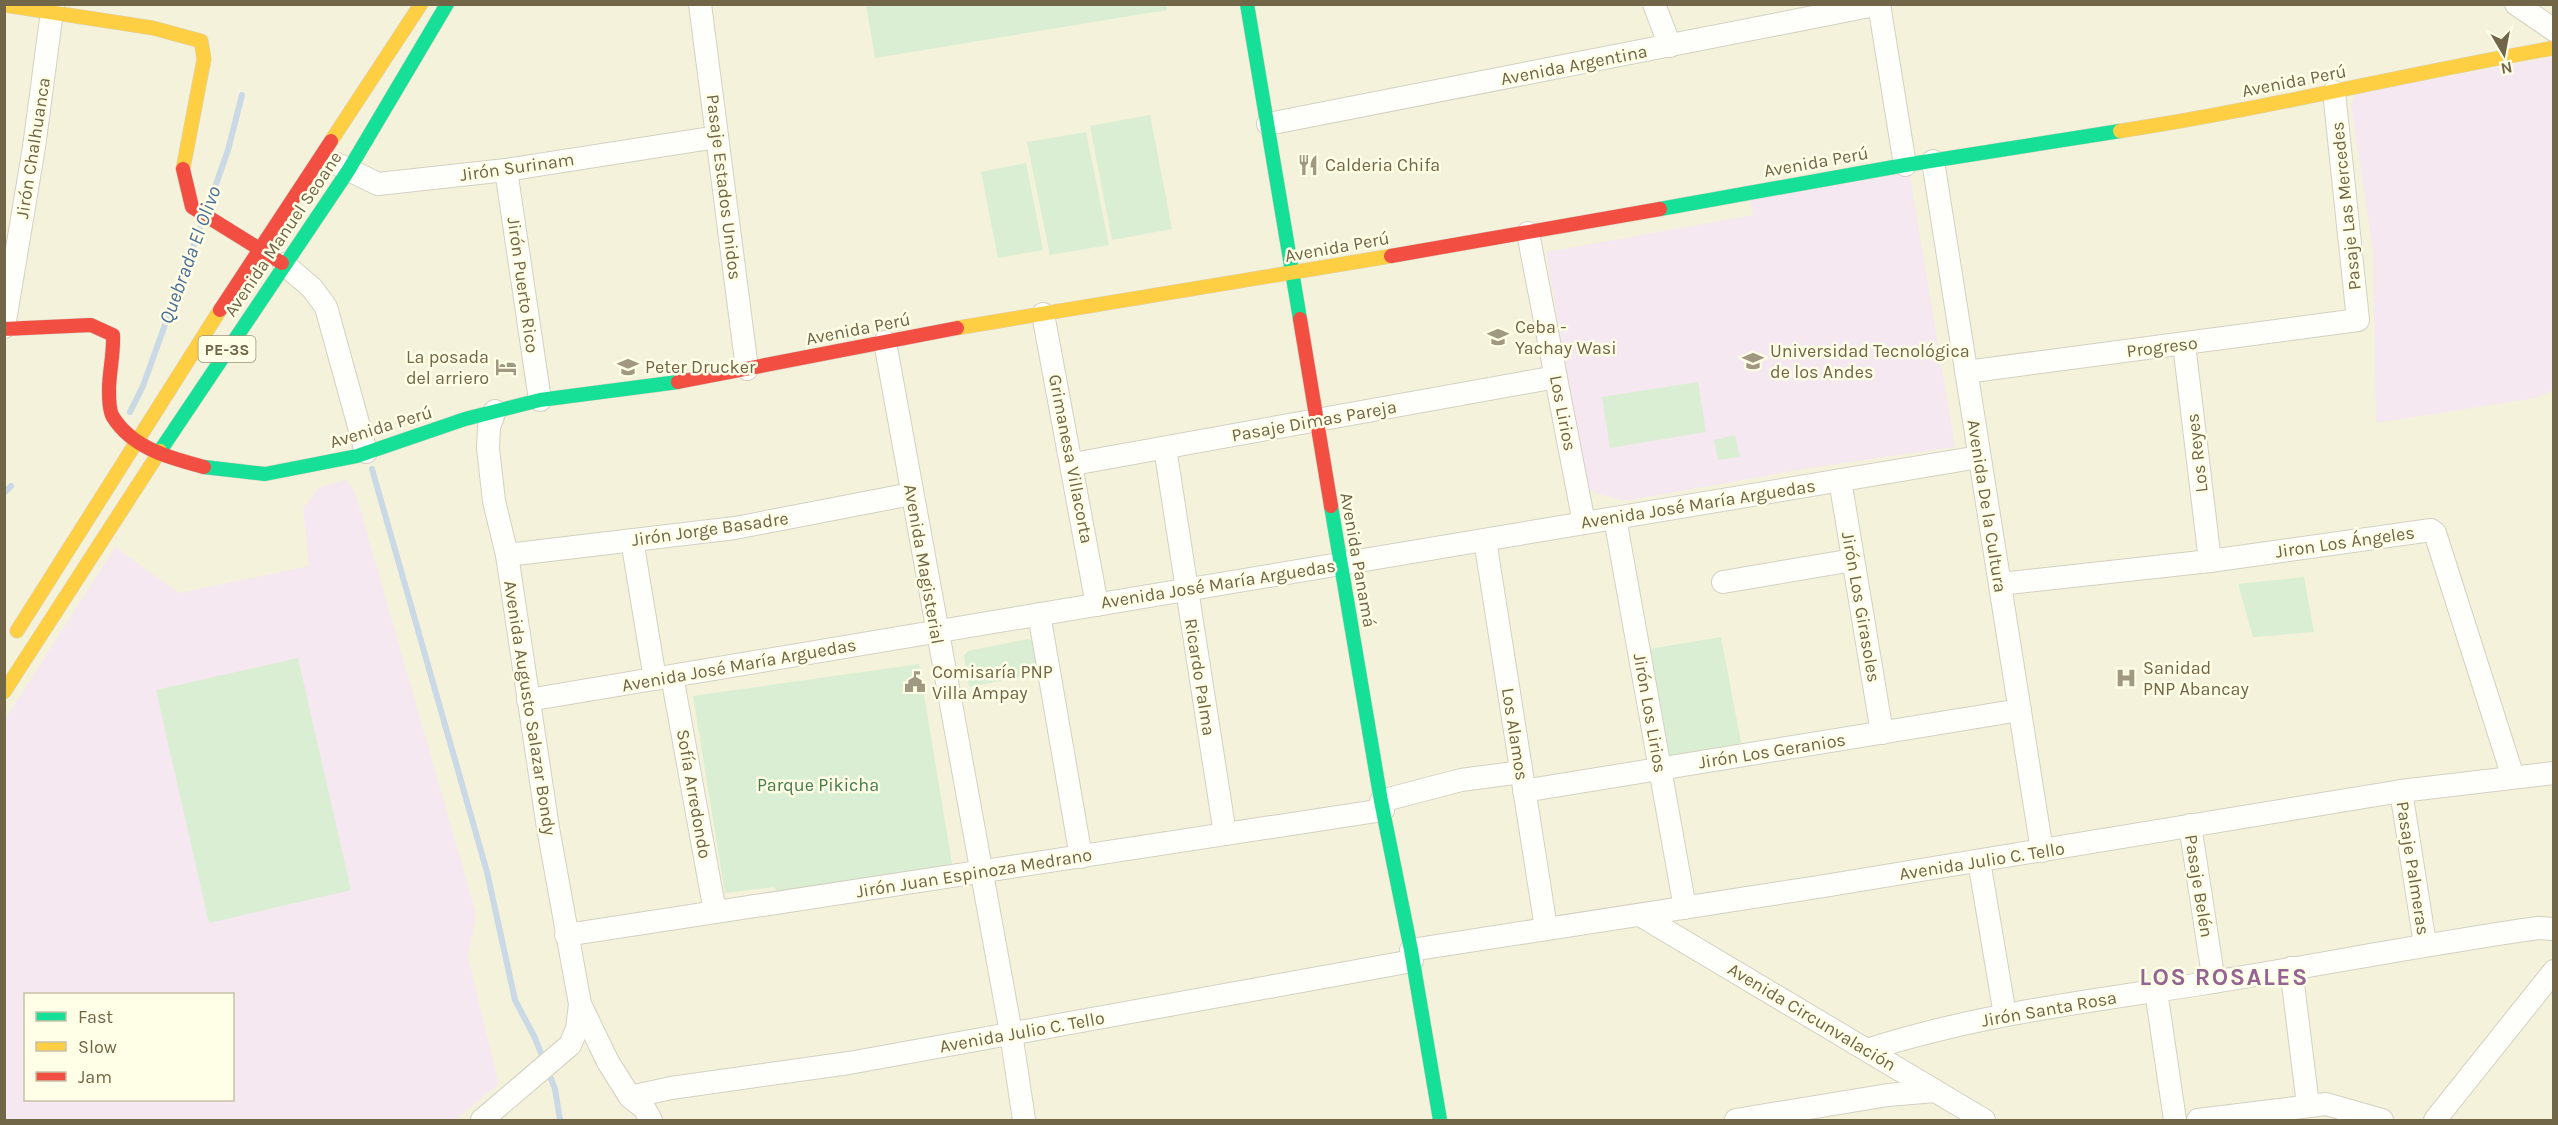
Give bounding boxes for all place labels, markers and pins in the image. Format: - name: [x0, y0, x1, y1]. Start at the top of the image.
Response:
- restaurant icon: Calderia Chifa: [1296, 153, 1320, 177]
- place label: Calderia Chifa: [1325, 154, 1440, 176]
- place label: Ceba - Yachay Wasi: [1515, 316, 1617, 359]
- school or university icon: Ceba - Yachay Wasi: [1486, 325, 1510, 349]
- place label: Universidad Tecnológica de los Andes: [1770, 340, 1970, 383]
- place label: La posada del arriero: [406, 346, 489, 389]
- school or university icon: Universidad Tecnológica de los Andes: [1741, 349, 1765, 373]
- hotel icon: La posada del arriero: [494, 355, 518, 379]
- school or university icon: Peter Drucker: [616, 355, 640, 379]
- place label: Peter Drucker: [645, 356, 756, 378]
- place label: Sanidad PNP Abancay: [2143, 657, 2249, 700]
- place label: Comisaría PNP Villa Ampay: [932, 661, 1053, 704]
- hospital icon: Sanidad PNP Abancay: [2114, 666, 2138, 690]
- public building icon: Comisaría PNP Villa Ampay: [903, 670, 927, 694]

